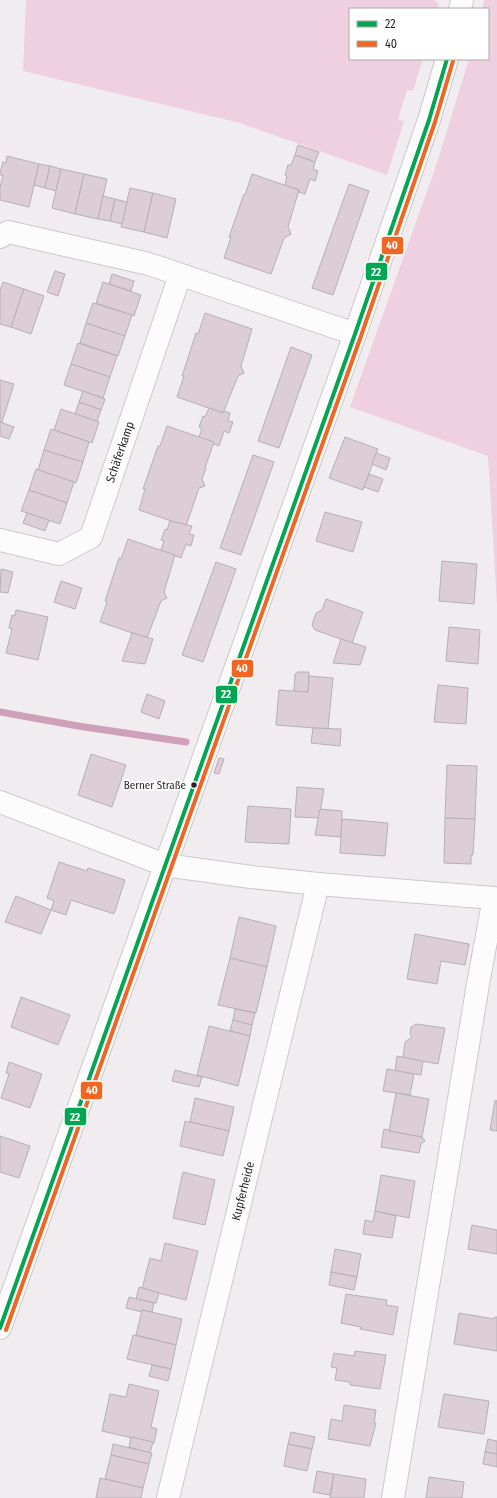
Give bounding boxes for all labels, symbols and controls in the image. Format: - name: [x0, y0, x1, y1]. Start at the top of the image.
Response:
- legend: [349, 8, 489, 60]
- text: 22: [385, 17, 396, 31]
- text: 40: [385, 37, 397, 51]
- line badge: 40: [381, 236, 404, 255]
- text: 40: [386, 239, 398, 252]
- line badge: 22: [365, 262, 388, 281]
- text: 22: [370, 266, 381, 279]
- street label: Schäferkamp: [103, 420, 137, 484]
- line badge: 40: [231, 659, 254, 678]
- text: 40: [236, 662, 248, 675]
- line badge: 22: [215, 685, 238, 704]
- text: 22: [220, 688, 231, 701]
- place label: Berner Straße: [124, 779, 186, 792]
- marker: Berner Straße: [189, 780, 199, 790]
- line badge: 40: [80, 1081, 103, 1100]
- text: 40: [86, 1084, 98, 1097]
- line badge: 22: [64, 1107, 87, 1126]
- text: 22: [69, 1111, 80, 1124]
- street label: Kupferheide: [229, 1160, 257, 1222]

